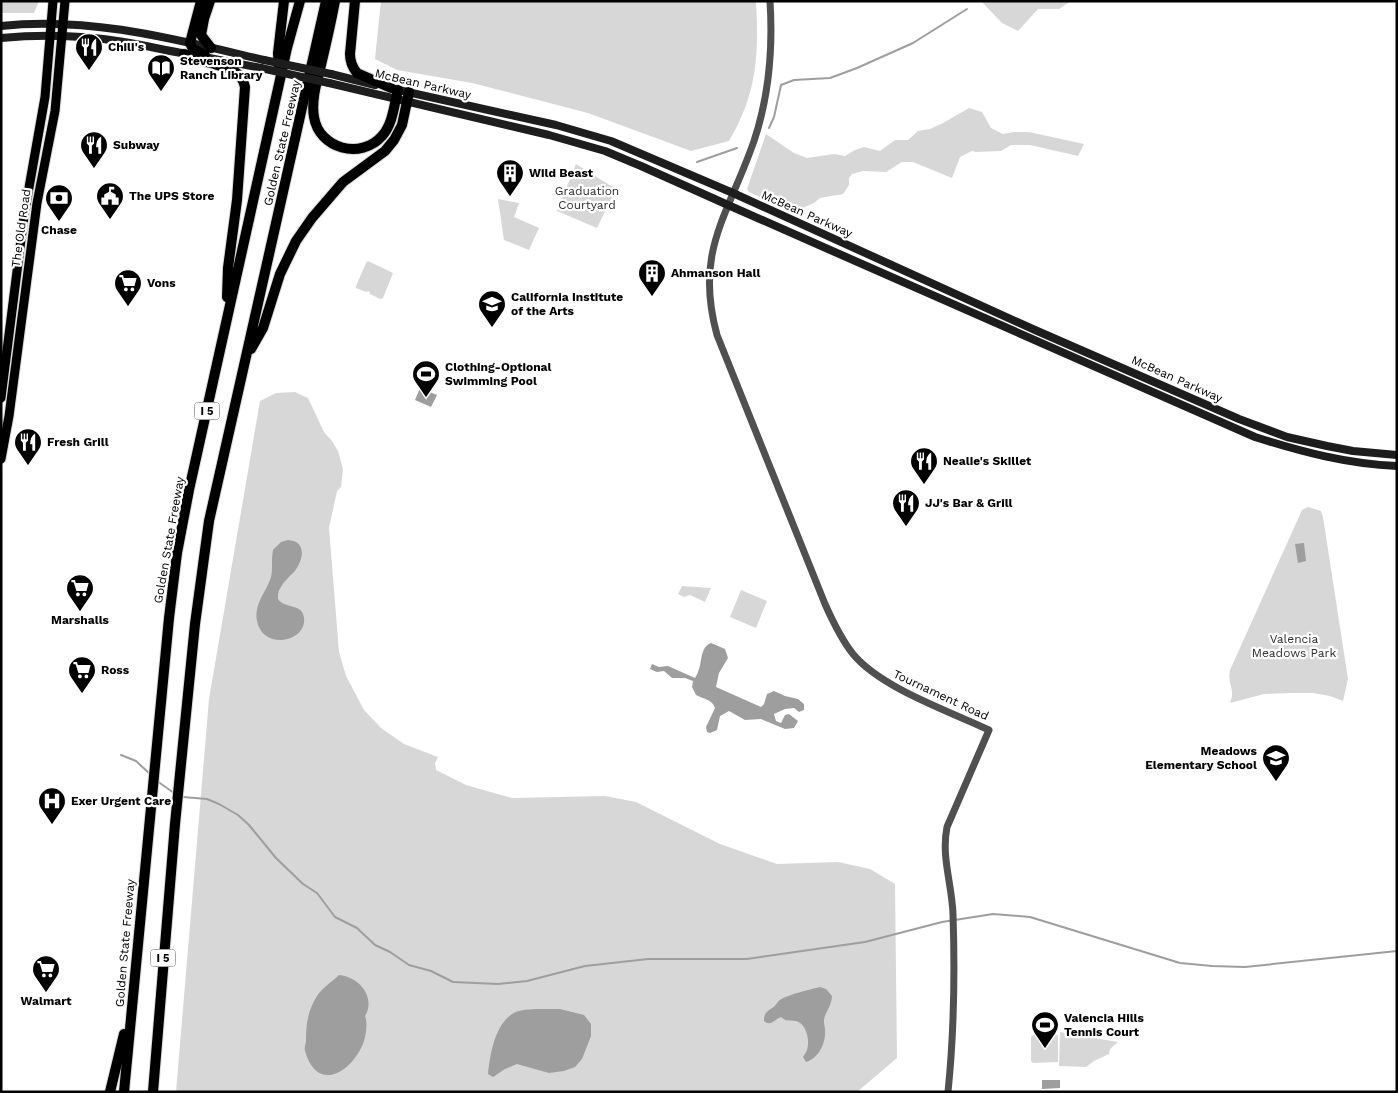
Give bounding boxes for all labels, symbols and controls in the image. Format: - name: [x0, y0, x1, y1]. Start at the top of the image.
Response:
- restaurant icon: Chili's: [74, 32, 104, 71]
- place label: Chili's: [108, 40, 145, 54]
- library icon: Stevenson Ranch Library: [146, 53, 176, 92]
- place label: Stevenson Ranch Library: [180, 54, 263, 82]
- street label: McBean Parkway: [374, 66, 473, 102]
- street label: Golden State Freeway: [261, 78, 303, 207]
- restaurant icon: Subway: [79, 130, 109, 169]
- place label: Subway: [113, 138, 160, 152]
- building icon: Wild Beast: [495, 158, 525, 197]
- place label: Wild Beast: [529, 166, 594, 180]
- public building icon: The UPS Store: [95, 181, 125, 220]
- bank icon: Chase: [44, 183, 74, 222]
- park label: Graduation Courtyard: [555, 184, 619, 212]
- street label: The Old Road: [9, 188, 33, 268]
- street label: McBean Parkway: [759, 188, 855, 241]
- place label: The UPS Store: [129, 189, 215, 203]
- place label: Chase: [41, 223, 77, 237]
- building icon: Ahmanson Hall: [637, 258, 667, 297]
- place label: Ahmanson Hall: [671, 266, 760, 280]
- supermarket icon: Vons: [113, 268, 143, 307]
- place label: Vons: [147, 276, 176, 290]
- school or university icon: California Institute of the Arts: [477, 289, 507, 328]
- place label: California Institute of the Arts: [511, 290, 623, 318]
- street label: McBean Parkway: [1129, 353, 1225, 406]
- sports icon: Clothing-Optional Swimming Pool: [411, 359, 441, 398]
- place label: Clothing-Optional Swimming Pool: [445, 360, 552, 388]
- road number: I 5: [194, 402, 220, 420]
- restaurant icon: Fresh Grill: [13, 427, 43, 466]
- place label: Fresh Grill: [47, 435, 109, 449]
- restaurant icon: Nealie's Skillet: [909, 446, 939, 485]
- place label: Nealie's Skillet: [943, 454, 1032, 468]
- street label: Golden State Freeway: [151, 475, 187, 605]
- restaurant icon: JJ's Bar & Grill: [891, 488, 921, 527]
- place label: JJ's Bar & Grill: [925, 496, 1013, 510]
- supermarket icon: Marshalls: [65, 573, 95, 612]
- place label: Marshalls: [51, 613, 110, 627]
- park label: Valencia Meadows Park: [1252, 632, 1336, 660]
- supermarket icon: Ross: [67, 655, 97, 694]
- place label: Ross: [101, 663, 130, 677]
- street label: Tournament Road: [891, 667, 991, 723]
- school or university icon: Meadows Elementary School: [1261, 743, 1291, 782]
- place label: Meadows Elementary School: [1145, 744, 1258, 772]
- hospital icon: Exer Urgent Care: [37, 786, 67, 825]
- place label: Exer Urgent Care: [71, 794, 171, 808]
- street label: Golden State Freeway: [112, 878, 138, 1008]
- road number: I 5: [150, 950, 176, 966]
- supermarket icon: Walmart: [31, 954, 61, 993]
- place label: Walmart: [21, 994, 72, 1008]
- sports icon: Valencia Hills Tennis Court: [1030, 1010, 1060, 1049]
- place label: Valencia Hills Tennis Court: [1064, 1011, 1145, 1039]

